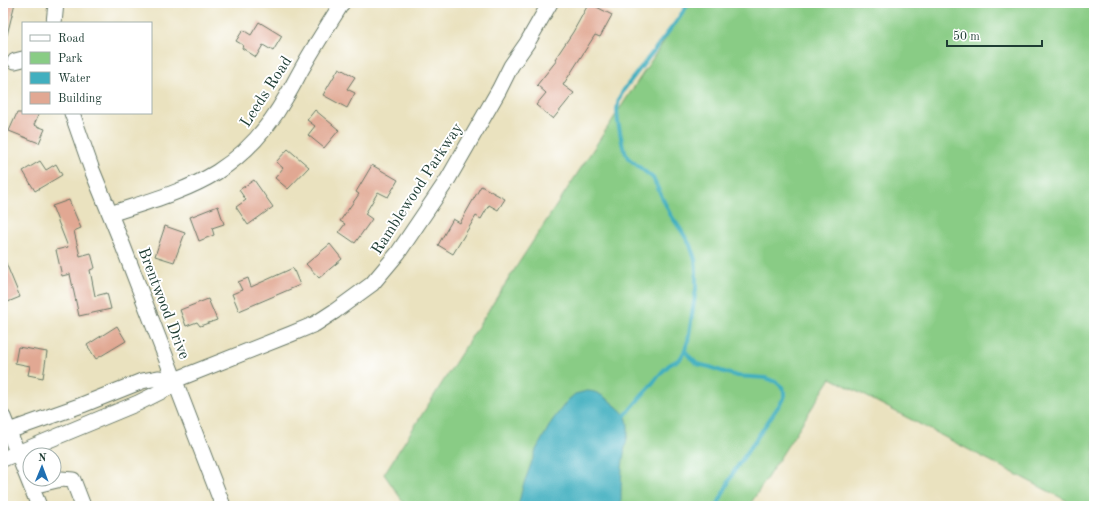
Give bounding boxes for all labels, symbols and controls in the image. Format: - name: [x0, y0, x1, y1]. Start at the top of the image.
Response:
- legend: [22, 22, 152, 114]
- scale bar: [947, 22, 1042, 48]
- text: 50 m: [953, 30, 980, 43]
- text: Road: [58, 33, 85, 45]
- text: Park: [58, 53, 83, 65]
- street label: Leeds Road: [238, 54, 295, 130]
- text: Water: [58, 73, 91, 85]
- text: Building: [58, 93, 102, 105]
- street label: Ramblewood Parkway: [369, 120, 466, 258]
- street label: Brentwood Drive: [135, 246, 192, 362]
- north arrow: [22, 447, 62, 487]
- text: N: [38, 453, 47, 464]

